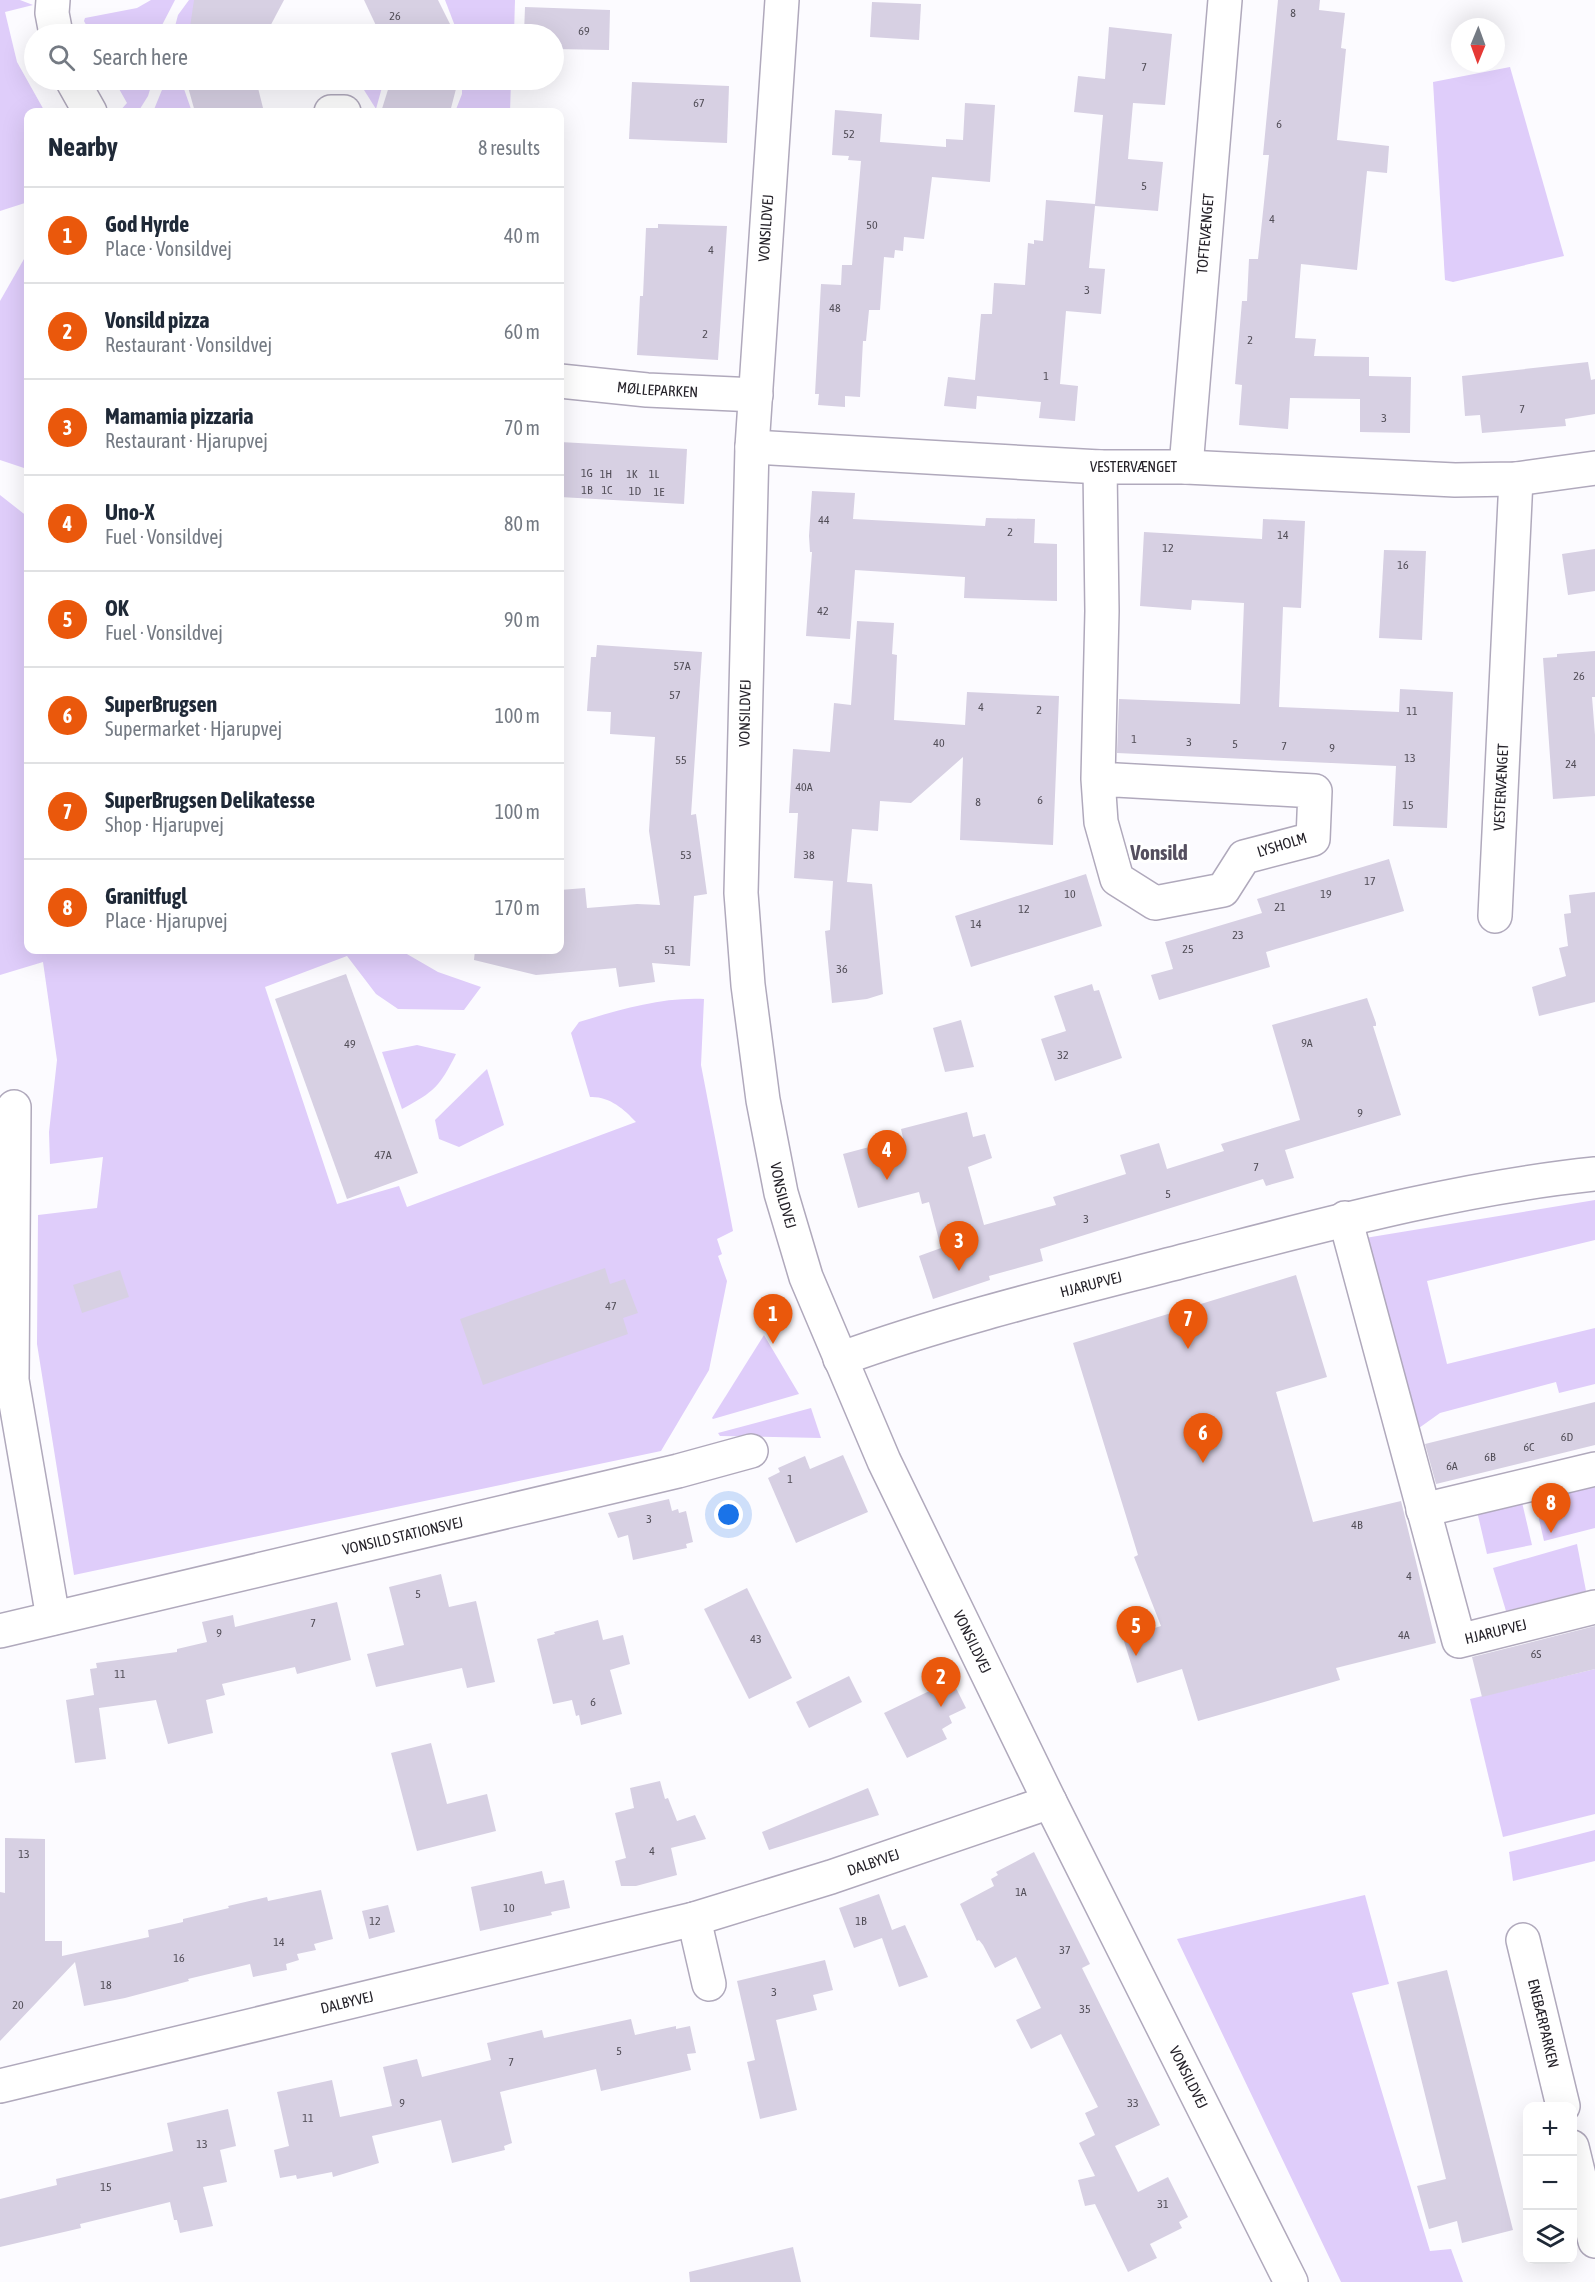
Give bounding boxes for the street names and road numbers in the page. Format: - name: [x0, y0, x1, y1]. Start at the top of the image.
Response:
- street label: TOFTEVÆNGET: [1193, 192, 1217, 275]
- street label: VONSILDVEJ: [755, 194, 776, 262]
- street label: MØLLEPARKEN: [616, 378, 698, 400]
- street label: VESTERVÆNGET: [1089, 457, 1177, 475]
- street label: VONSILDVEJ: [735, 679, 754, 747]
- street label: VESTERVÆNGET: [1490, 743, 1511, 831]
- street label: LYSHOLM: [1255, 829, 1309, 860]
- street label: VONSILDVEJ: [767, 1161, 800, 1230]
- street label: HJARUPVEJ: [1058, 1268, 1124, 1300]
- street label: VONSILD STATIONSVEJ: [341, 1513, 465, 1558]
- street label: VONSILDVEJ: [950, 1608, 995, 1676]
- street label: HJARUPVEJ: [1463, 1615, 1528, 1647]
- street label: DALBYVEJ: [845, 1845, 902, 1879]
- street label: ENEBÆRPARKEN: [1525, 1977, 1563, 2070]
- street label: DALBYVEJ: [319, 1987, 375, 2017]
- street label: VONSILDVEJ: [1166, 2043, 1211, 2111]

